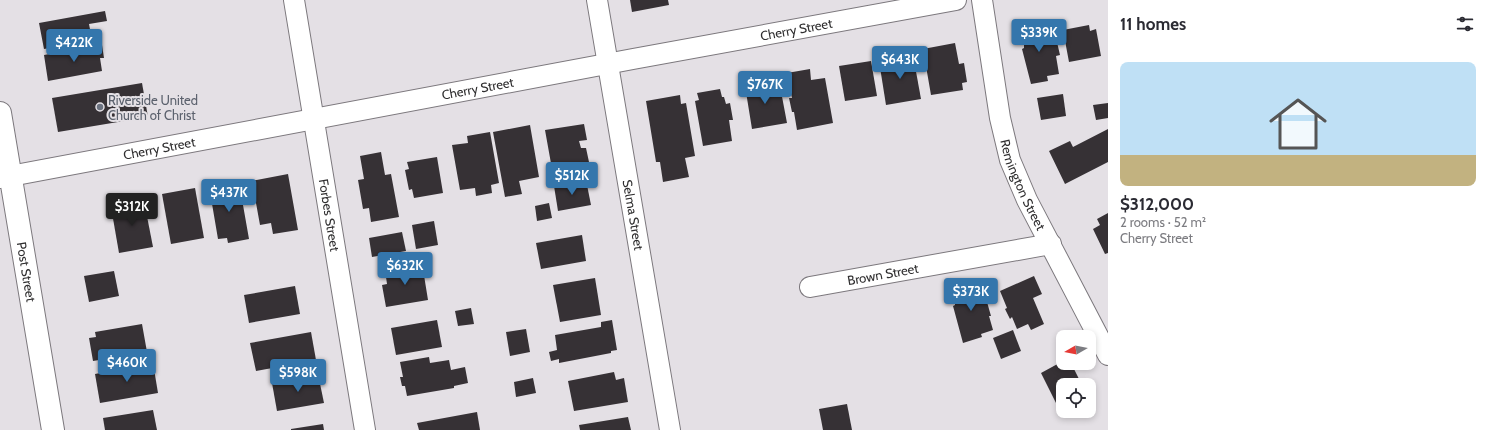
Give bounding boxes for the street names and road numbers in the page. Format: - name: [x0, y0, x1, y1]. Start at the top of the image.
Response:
- street label: Cherry Street: [759, 15, 834, 44]
- street label: Cherry Street: [440, 73, 516, 103]
- street label: Cherry Street: [122, 133, 197, 163]
- street label: Remington Street: [997, 138, 1050, 233]
- street label: Forbes Street: [316, 178, 343, 253]
- street label: Selma Street: [620, 178, 647, 252]
- street label: Post Street: [14, 241, 40, 304]
- street label: Brown Street: [846, 260, 920, 288]

